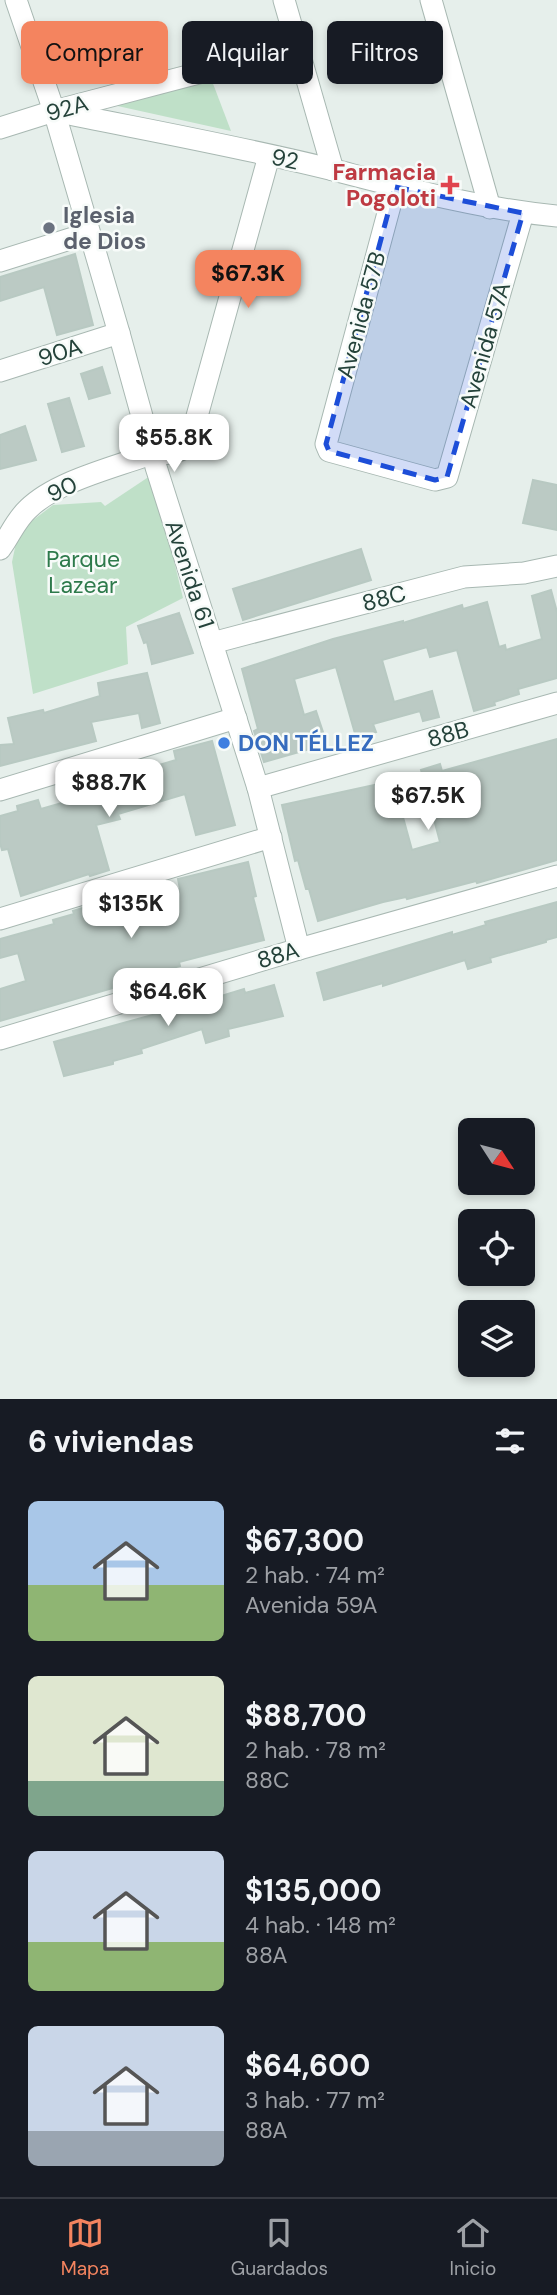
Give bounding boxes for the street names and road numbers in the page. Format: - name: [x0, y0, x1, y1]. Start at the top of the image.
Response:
- street label: 92A: [42, 88, 92, 128]
- street label: 92: [269, 141, 301, 177]
- street label: Avenida 57B: [330, 248, 392, 382]
- street label: Avenida 57A: [453, 279, 517, 411]
- street label: 90A: [34, 331, 86, 373]
- street label: 90: [42, 469, 82, 509]
- street label: Avenida 61: [158, 516, 222, 632]
- street label: 88C: [359, 578, 409, 618]
- street label: 88B: [424, 714, 472, 754]
- street label: 88A: [253, 934, 303, 976]

